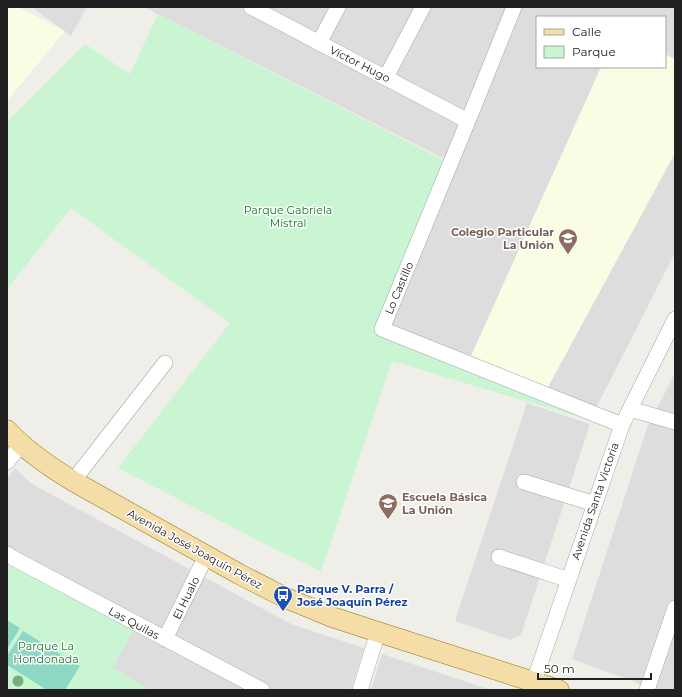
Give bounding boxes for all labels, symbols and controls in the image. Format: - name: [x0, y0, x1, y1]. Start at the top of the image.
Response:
- legend: [536, 16, 666, 68]
- text: Calle: [572, 24, 601, 39]
- street label: Víctor Hugo: [327, 43, 393, 85]
- text: Parque: [572, 44, 616, 59]
- park label: Parque Gabriela Mistral: [244, 203, 332, 230]
- place label: Colegio Particular La Unión: [451, 225, 554, 252]
- school or university icon: Colegio Particular La Unión: [557, 227, 579, 255]
- street label: Lo Castillo: [382, 259, 416, 317]
- street label: Avenida Santa Victoria: [568, 440, 622, 562]
- place label: Escuela Básica La Unión: [402, 490, 487, 517]
- school or university icon: Escuela Básica La Unión: [377, 492, 399, 520]
- street label: Avenida José Joaquín Pérez: [125, 506, 265, 592]
- street label: El Hualo: [170, 574, 202, 622]
- place label: Parque V. Parra / José Joaquín Pérez: [296, 582, 408, 609]
- bus stop icon: Parque V. Parra / José Joaquín Pérez: [272, 584, 294, 612]
- street label: Las Quilas: [106, 604, 162, 643]
- park label: Parque La Hondonada: [13, 639, 79, 666]
- scale bar: [538, 655, 651, 681]
- text: 50 m: [544, 661, 575, 676]

